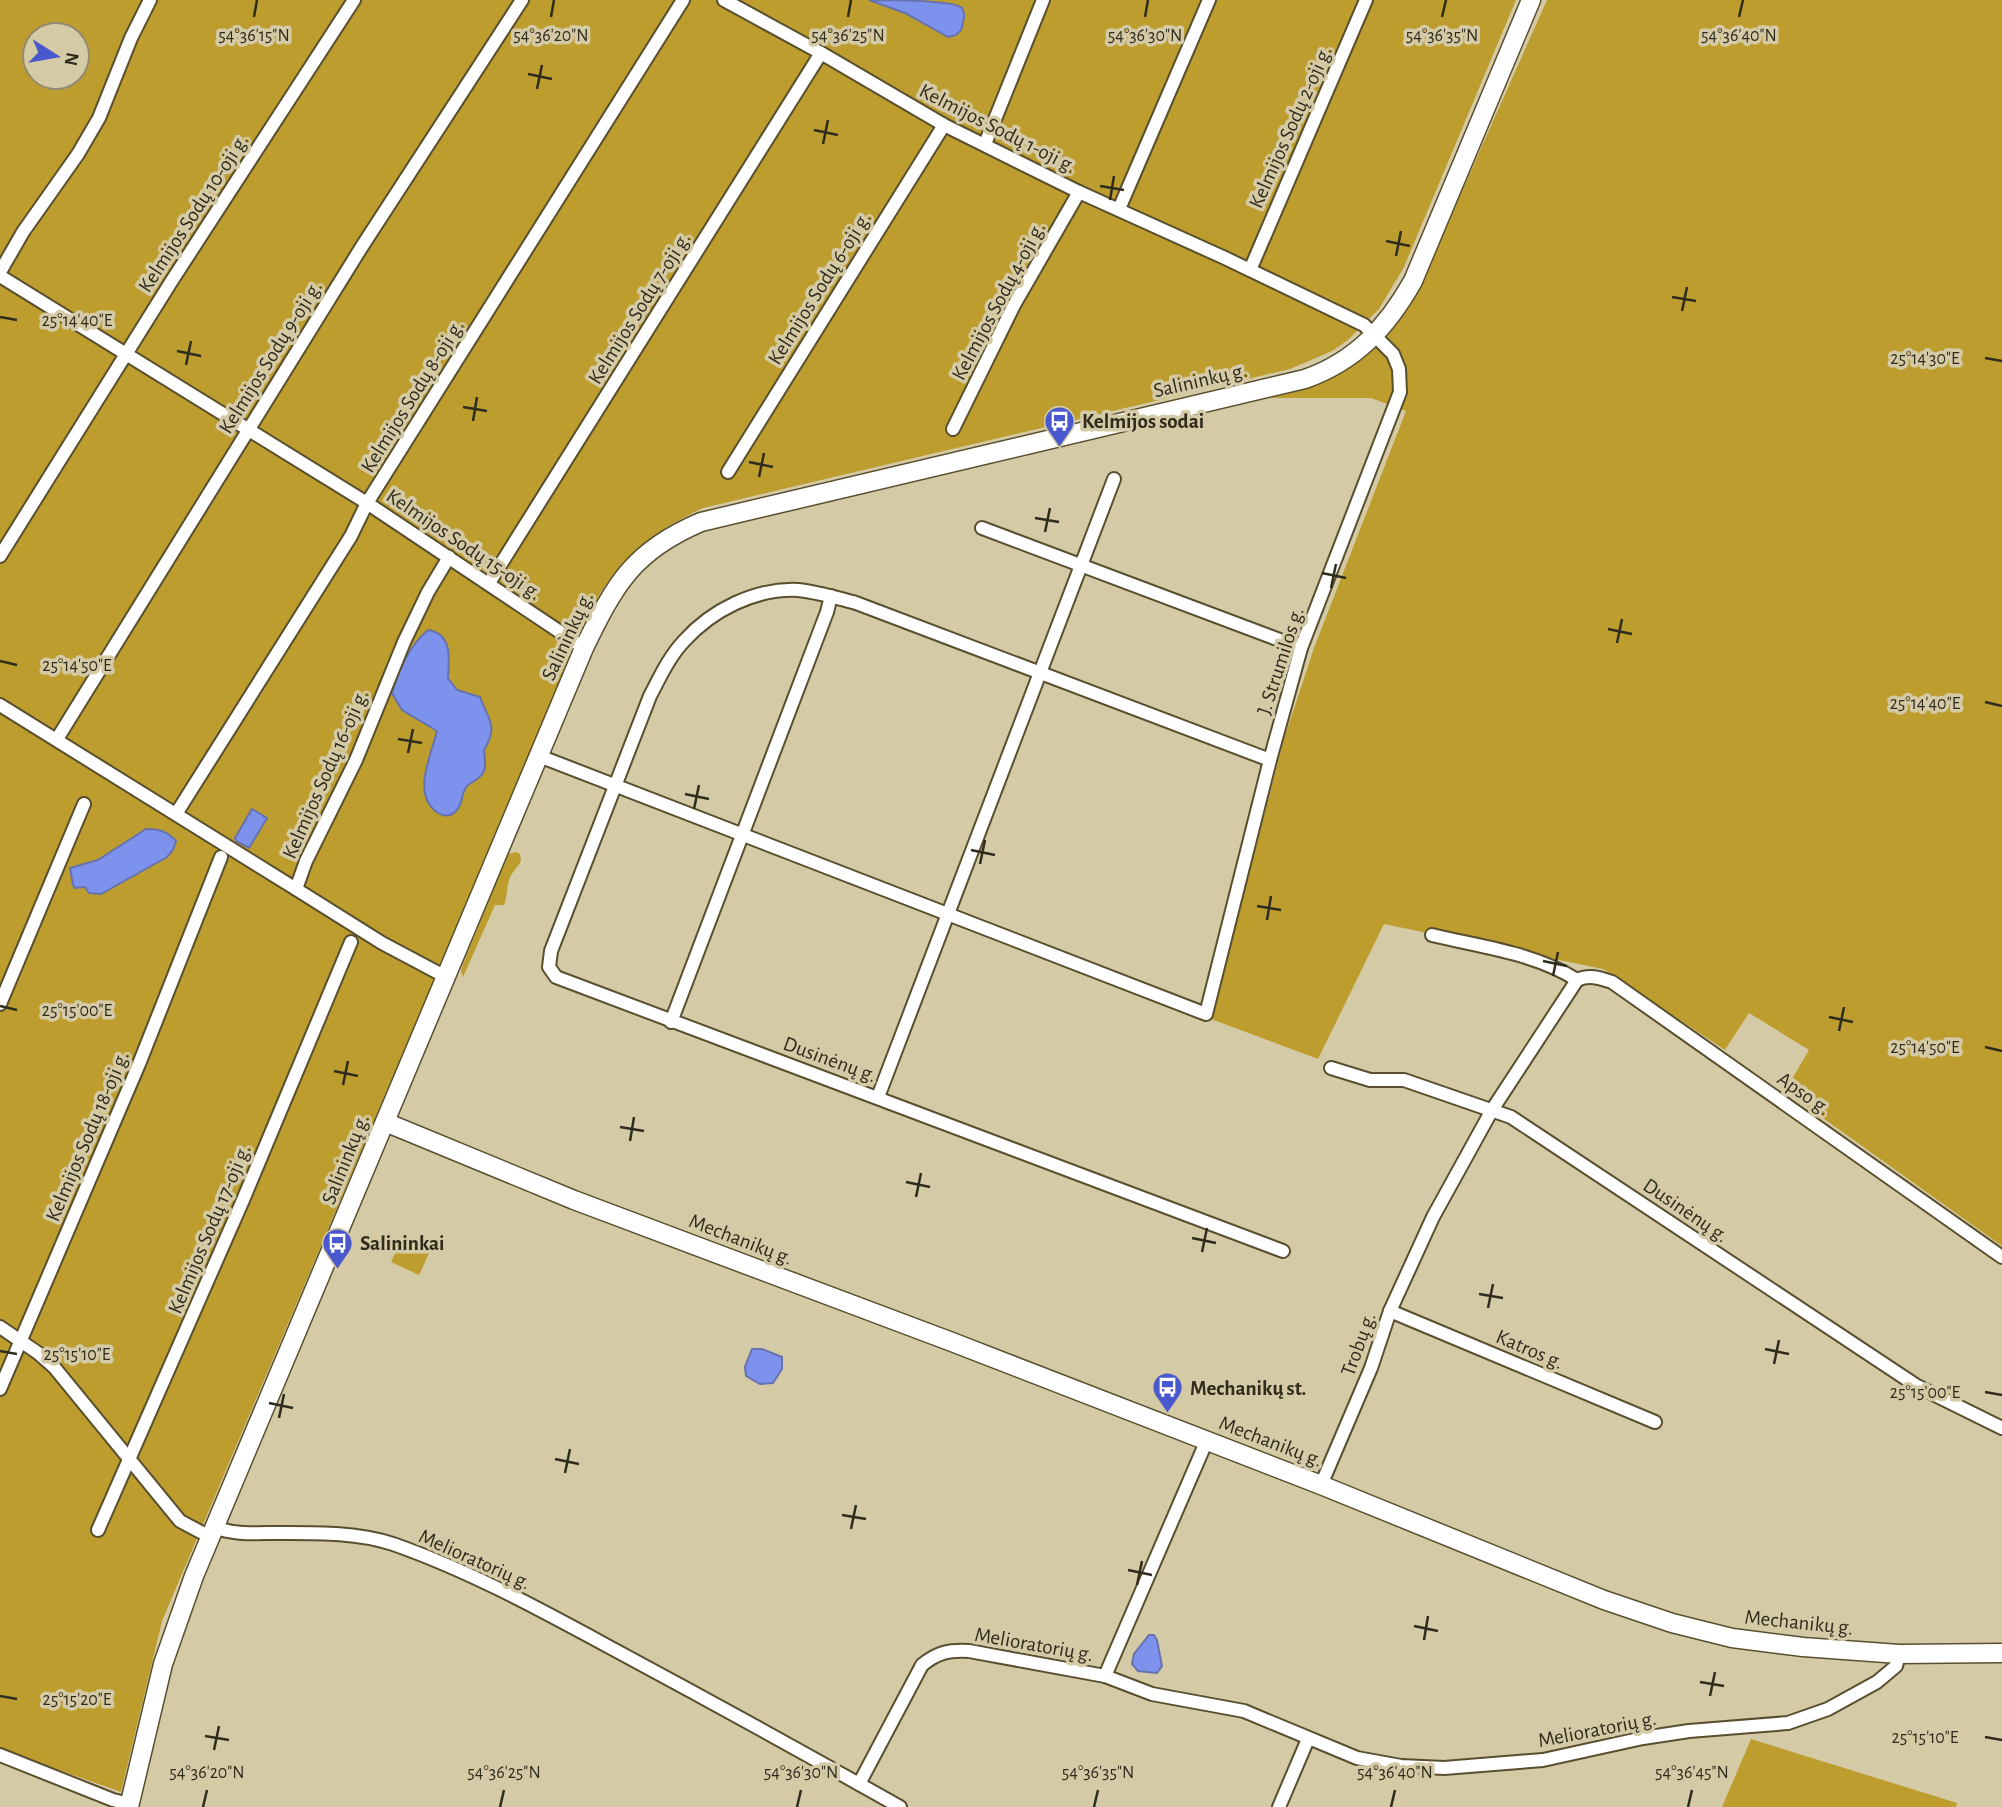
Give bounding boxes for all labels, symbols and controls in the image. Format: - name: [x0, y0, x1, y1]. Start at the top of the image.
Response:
- north arrow: [21, 21, 91, 91]
- text: 54°36'15"N: [218, 27, 290, 45]
- text: 54°36'20"N: [513, 27, 589, 45]
- text: 54°36'25"N: [811, 27, 885, 45]
- text: 54°36'30"N: [1108, 27, 1182, 45]
- text: 54°36'35"N: [1406, 27, 1478, 45]
- text: 54°36'40"N: [1701, 27, 1777, 45]
- street label: Kelmijos Sodų 2-oji g.: [1245, 43, 1336, 211]
- text: N: [61, 51, 82, 67]
- street label: Kelmijos Sodų 1-oji g.: [916, 80, 1080, 177]
- street label: Kelmijos Sodų 10-oji g.: [135, 130, 252, 296]
- street label: Kelmijos Sodų 6-oji g.: [764, 208, 875, 368]
- street label: Kelmijos Sodų 4-oji g.: [948, 219, 1049, 384]
- street label: Kelmijos Sodų 7-oji g.: [584, 229, 695, 388]
- street label: Kelmijos Sodų 9-oji g.: [215, 277, 326, 437]
- text: 25°14'40"E: [42, 312, 113, 330]
- street label: Kelmijos Sodų 8-oji g.: [357, 316, 468, 476]
- text: 25°14'30"E: [1890, 350, 1960, 368]
- street label: Salininkų g.: [1151, 360, 1249, 401]
- bus stop icon: Kelmijos sodai: [1042, 404, 1076, 448]
- place label: Kelmijos sodai: [1082, 411, 1204, 432]
- street label: Kelmijos Sodų 15-oji g.: [383, 485, 545, 604]
- street label: Salininkų g.: [538, 589, 597, 684]
- street label: J. Strumilos g.: [1253, 605, 1308, 718]
- text: 25°14'50"E: [42, 657, 112, 675]
- street label: Kelmijos Sodų 16-oji g.: [279, 686, 372, 862]
- text: 25°14'40"E: [1890, 695, 1961, 713]
- text: 25°15'00"E: [42, 1002, 113, 1020]
- street label: Dusinėnų g.: [780, 1033, 879, 1086]
- text: 25°14'50"E: [1890, 1039, 1960, 1057]
- street label: Kelmijos Sodų 18-oji g.: [42, 1048, 133, 1224]
- street label: Apso g.: [1774, 1068, 1834, 1119]
- street label: Salininkų g.: [318, 1111, 373, 1207]
- street label: Kelmijos Sodų 17-oji g.: [164, 1142, 255, 1317]
- street label: Dusinėnų g.: [1639, 1174, 1732, 1246]
- street label: Mechanikų g.: [686, 1210, 795, 1269]
- bus stop icon: Salininkai: [320, 1226, 354, 1270]
- place label: Salininkai: [360, 1233, 445, 1254]
- street label: Trobų g.: [1337, 1310, 1380, 1379]
- street label: Katros g.: [1493, 1326, 1567, 1373]
- text: 25°15'10"E: [43, 1346, 111, 1364]
- bus stop icon: Mechanikų st.: [1150, 1371, 1184, 1415]
- place label: Mechanikų st.: [1190, 1378, 1306, 1399]
- text: 25°15'00"E: [1890, 1384, 1961, 1402]
- street label: Mechanikų g.: [1216, 1412, 1325, 1471]
- street label: Melioratorių g.: [416, 1525, 534, 1593]
- street label: Mechanikų g.: [1744, 1606, 1854, 1639]
- street label: Melioratorių g.: [973, 1624, 1095, 1665]
- text: 25°15'20"E: [42, 1691, 112, 1709]
- street label: Melioratorių g.: [1536, 1708, 1658, 1751]
- text: 25°15'10"E: [1891, 1729, 1959, 1747]
- text: 54°36'20"N: [169, 1764, 245, 1782]
- text: 54°36'25"N: [467, 1764, 541, 1782]
- text: 54°36'30"N: [764, 1764, 838, 1782]
- text: 54°36'35"N: [1062, 1764, 1134, 1782]
- text: 54°36'40"N: [1357, 1764, 1433, 1782]
- text: 54°36'45"N: [1655, 1764, 1729, 1782]

